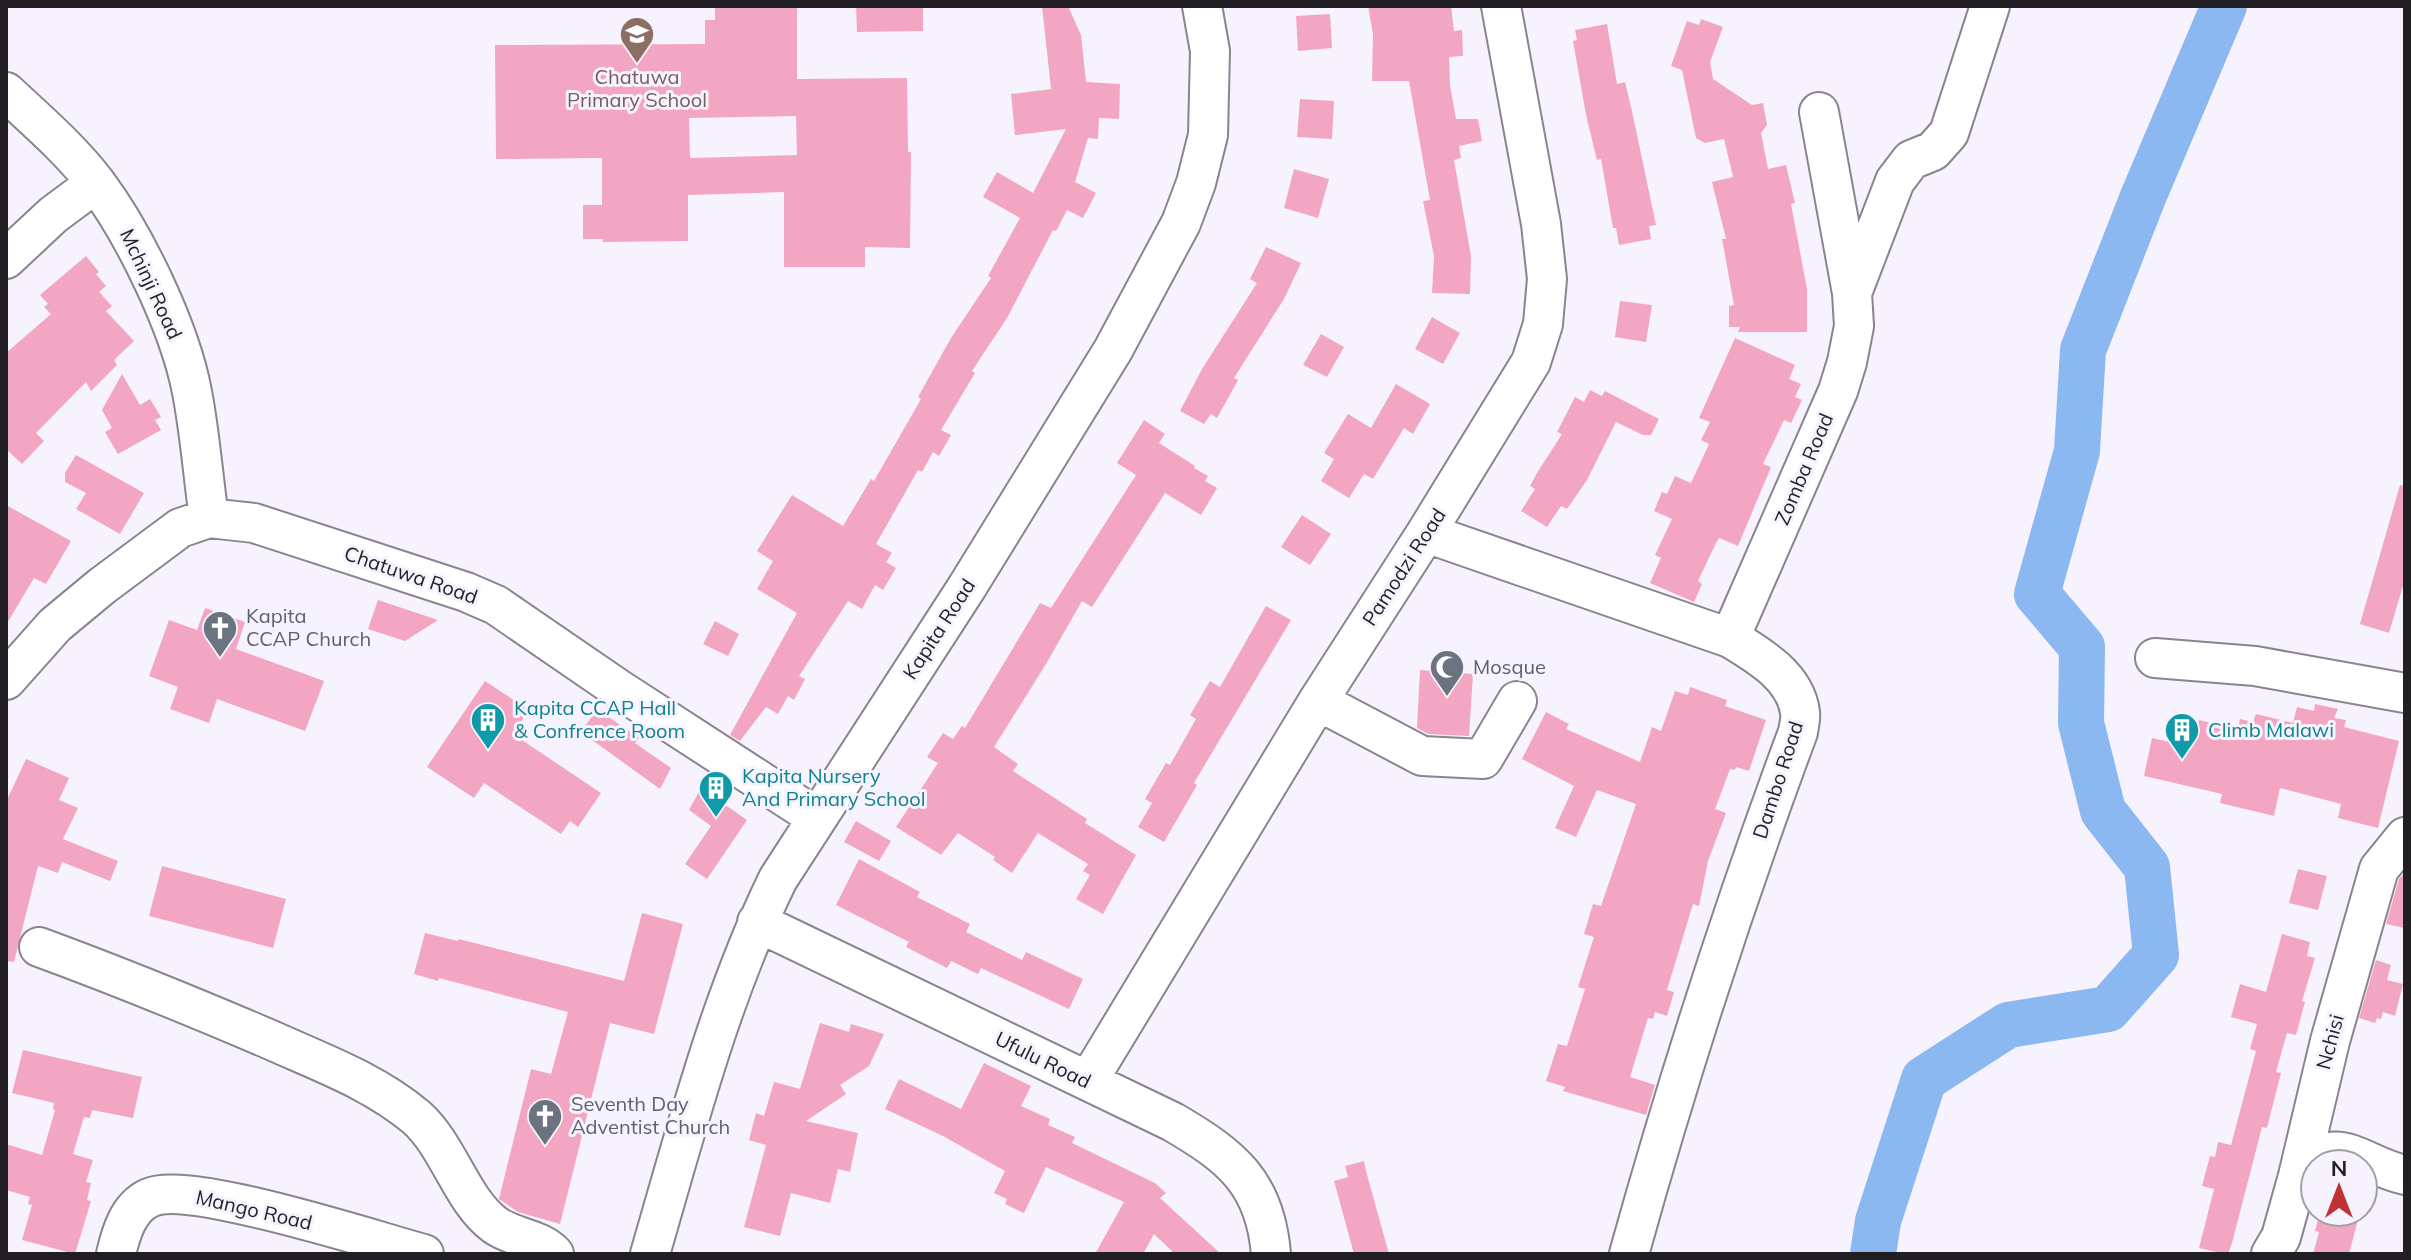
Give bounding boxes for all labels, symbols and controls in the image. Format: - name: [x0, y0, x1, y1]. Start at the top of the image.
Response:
- school or university icon: Chatuwa Primary School: [618, 15, 656, 65]
- place label: Chatuwa Primary School: [567, 64, 707, 112]
- street label: Mchinji Road: [115, 225, 188, 343]
- street label: Zomba Road: [1769, 409, 1838, 528]
- street label: Pamodzi Road: [1356, 503, 1451, 630]
- street label: Chatuwa Road: [341, 540, 481, 609]
- street label: Kapita Road: [897, 574, 980, 684]
- place label: Kapita CCAP Church: [246, 603, 371, 651]
- church icon: Kapita CCAP Church: [201, 609, 239, 659]
- mosque icon: Mosque: [1428, 648, 1466, 698]
- place label: Mosque: [1473, 654, 1546, 679]
- place label: Kapita CCAP Hall & Confrence Room: [514, 695, 685, 743]
- building icon: Kapita CCAP Hall & Confrence Room: [469, 701, 507, 751]
- building icon: Climb Malawi: [2163, 711, 2201, 761]
- place label: Climb Malawi: [2208, 717, 2334, 742]
- street label: Dambo Road: [1747, 718, 1808, 842]
- place label: Kapita Nursery And Primary School: [742, 763, 925, 811]
- building icon: Kapita Nursery And Primary School: [697, 769, 735, 819]
- street label: Nchisi: [2310, 1012, 2349, 1072]
- street label: Ufulu Road: [991, 1026, 1095, 1093]
- place label: Seventh Day Adventist Church: [571, 1091, 730, 1139]
- church icon: Seventh Day Adventist Church: [526, 1097, 564, 1147]
- north arrow: [2299, 1148, 2379, 1228]
- text: N: [2331, 1154, 2347, 1182]
- street label: Mango Road: [194, 1184, 315, 1235]

